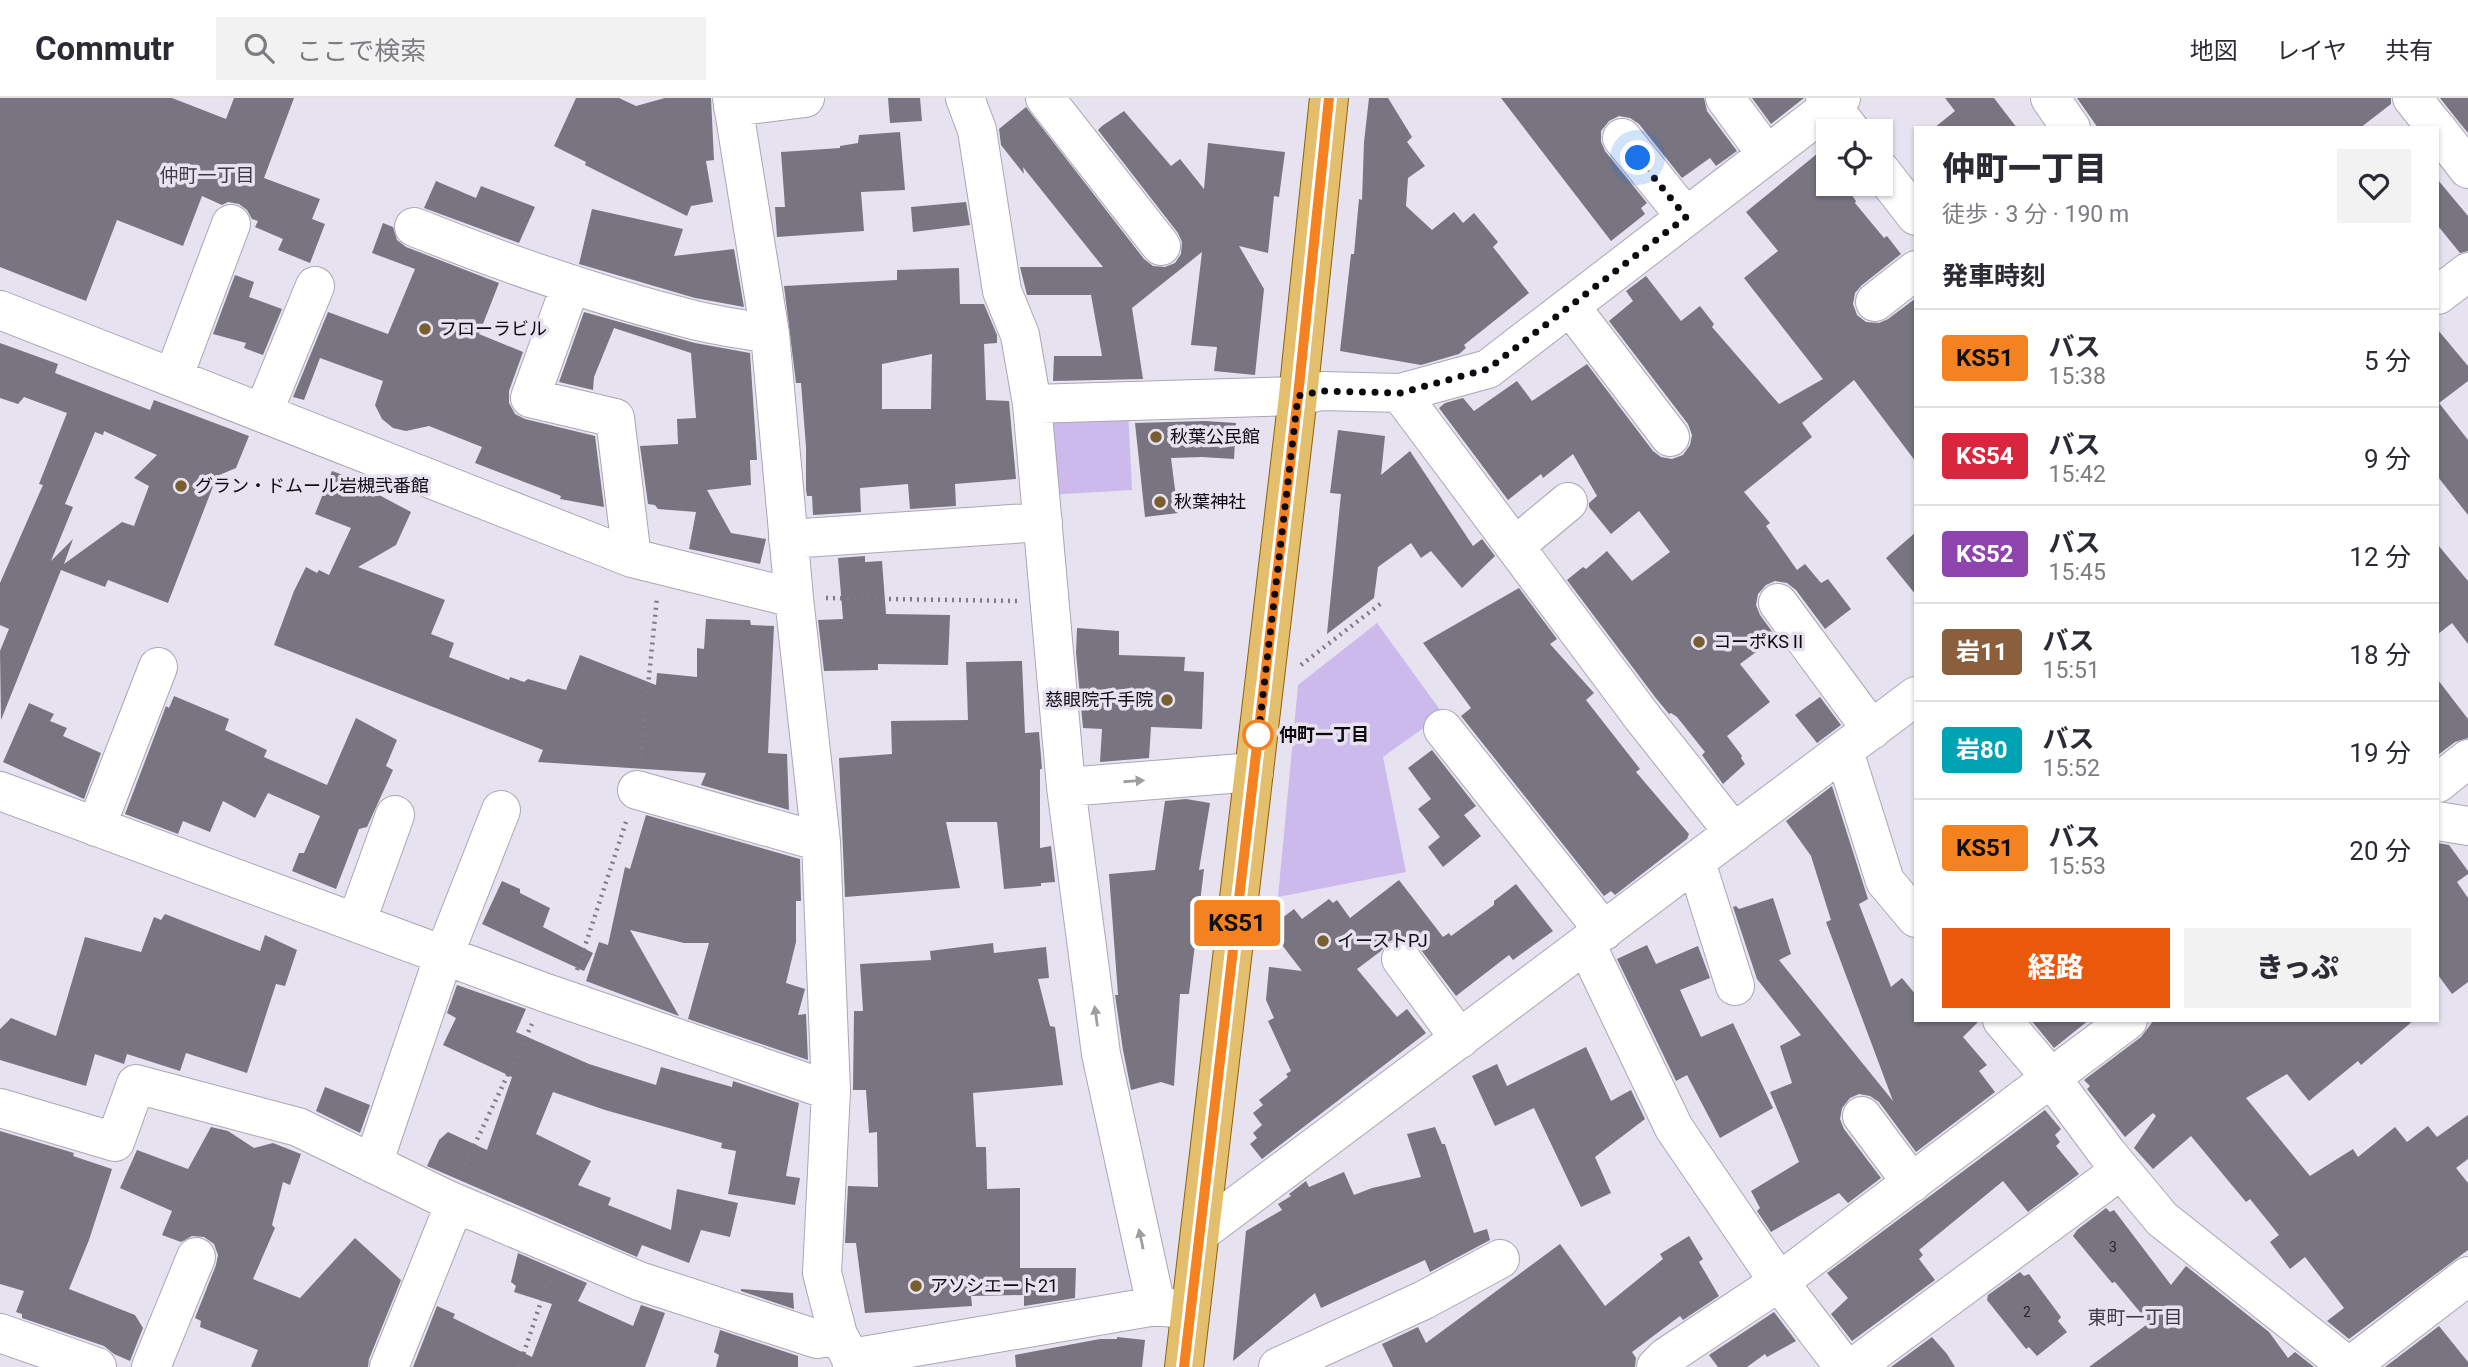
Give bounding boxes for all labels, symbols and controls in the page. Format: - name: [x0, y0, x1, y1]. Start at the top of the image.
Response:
- search box: [216, 17, 706, 80]
- text: Commutr: [35, 29, 174, 68]
- icon: search: [240, 29, 278, 67]
- text: ここで検索: [296, 36, 426, 66]
- text: 地図: [2190, 37, 2238, 65]
- text: レイヤ: [2276, 37, 2347, 65]
- text: 共有: [2385, 37, 2433, 65]
- map controls: [1816, 119, 1893, 196]
- button: locate: [1816, 119, 1893, 196]
- your location: [1620, 140, 1655, 175]
- text: 仲町一丁目: [1942, 149, 2107, 188]
- button: heart: [2337, 149, 2411, 223]
- district label: 仲町一丁目: [159, 164, 255, 187]
- text: 徒歩 · 3 分 · 190 m: [1942, 201, 2129, 228]
- text: 発車時刻: [1942, 261, 2046, 291]
- place label: フローラビル: [439, 318, 547, 339]
- marker: フローラビル: [417, 321, 433, 337]
- text: バス: [2049, 332, 2101, 362]
- text: KS51: [1956, 344, 2014, 372]
- text: 5 分: [2364, 346, 2411, 376]
- text: 15:38: [2049, 363, 2106, 390]
- place label: 秋葉公民館: [1170, 426, 1260, 447]
- marker: 秋葉公民館: [1148, 429, 1164, 445]
- text: バス: [2049, 430, 2101, 460]
- text: KS54: [1956, 442, 2014, 470]
- text: 9 分: [2364, 444, 2411, 474]
- text: 15:42: [2049, 461, 2106, 488]
- place label: グラン・ドムール岩槻弐番館: [195, 475, 429, 496]
- marker: グラン・ドムール岩槻弐番館: [173, 478, 189, 494]
- place label: 秋葉神社: [1174, 491, 1246, 512]
- marker: 秋葉神社: [1152, 494, 1168, 510]
- text: バス: [2049, 528, 2101, 558]
- text: KS52: [1956, 540, 2014, 568]
- text: 12 分: [2349, 542, 2411, 572]
- text: 15:45: [2049, 559, 2106, 586]
- text: バス: [2043, 626, 2095, 656]
- place label: コーポKSⅡ: [1713, 631, 1807, 652]
- marker: コーポKSⅡ: [1691, 634, 1707, 650]
- text: 岩11: [1956, 638, 2008, 666]
- text: 18 分: [2349, 640, 2411, 670]
- text: 15:51: [2043, 657, 2100, 684]
- place label: 慈眼院千手院: [1045, 689, 1153, 710]
- marker: 慈眼院千手院: [1159, 692, 1175, 708]
- marker: 仲町一丁目: [1243, 720, 1273, 750]
- place label: 仲町一丁目: [1279, 724, 1369, 745]
- text: バス: [2043, 724, 2095, 754]
- text: 岩80: [1956, 736, 2008, 764]
- text: 19 分: [2349, 738, 2411, 768]
- text: 15:52: [2043, 755, 2100, 782]
- one-way arrow: [1123, 775, 1145, 786]
- text: バス: [2049, 822, 2101, 852]
- text: KS51: [1956, 834, 2014, 862]
- text: 20 分: [2349, 836, 2411, 866]
- text: 15:53: [2049, 853, 2106, 880]
- line badge: KS51: [1188, 900, 1286, 946]
- text: KS51: [1208, 909, 1266, 937]
- button: 経路: [1942, 928, 2170, 1008]
- button: きっぷ: [2184, 928, 2411, 1008]
- place label: イーストPJ: [1337, 930, 1428, 951]
- marker: イーストPJ: [1315, 933, 1331, 949]
- one-way arrow: [1091, 1005, 1102, 1027]
- one-way arrow: [1136, 1228, 1147, 1250]
- house number: 3: [2109, 1239, 2117, 1255]
- place label: アソシエート21: [930, 1275, 1058, 1296]
- marker: アソシエート21: [908, 1278, 924, 1294]
- house number: 2: [2023, 1304, 2031, 1320]
- district label: 東町一丁目: [2087, 1306, 2183, 1329]

